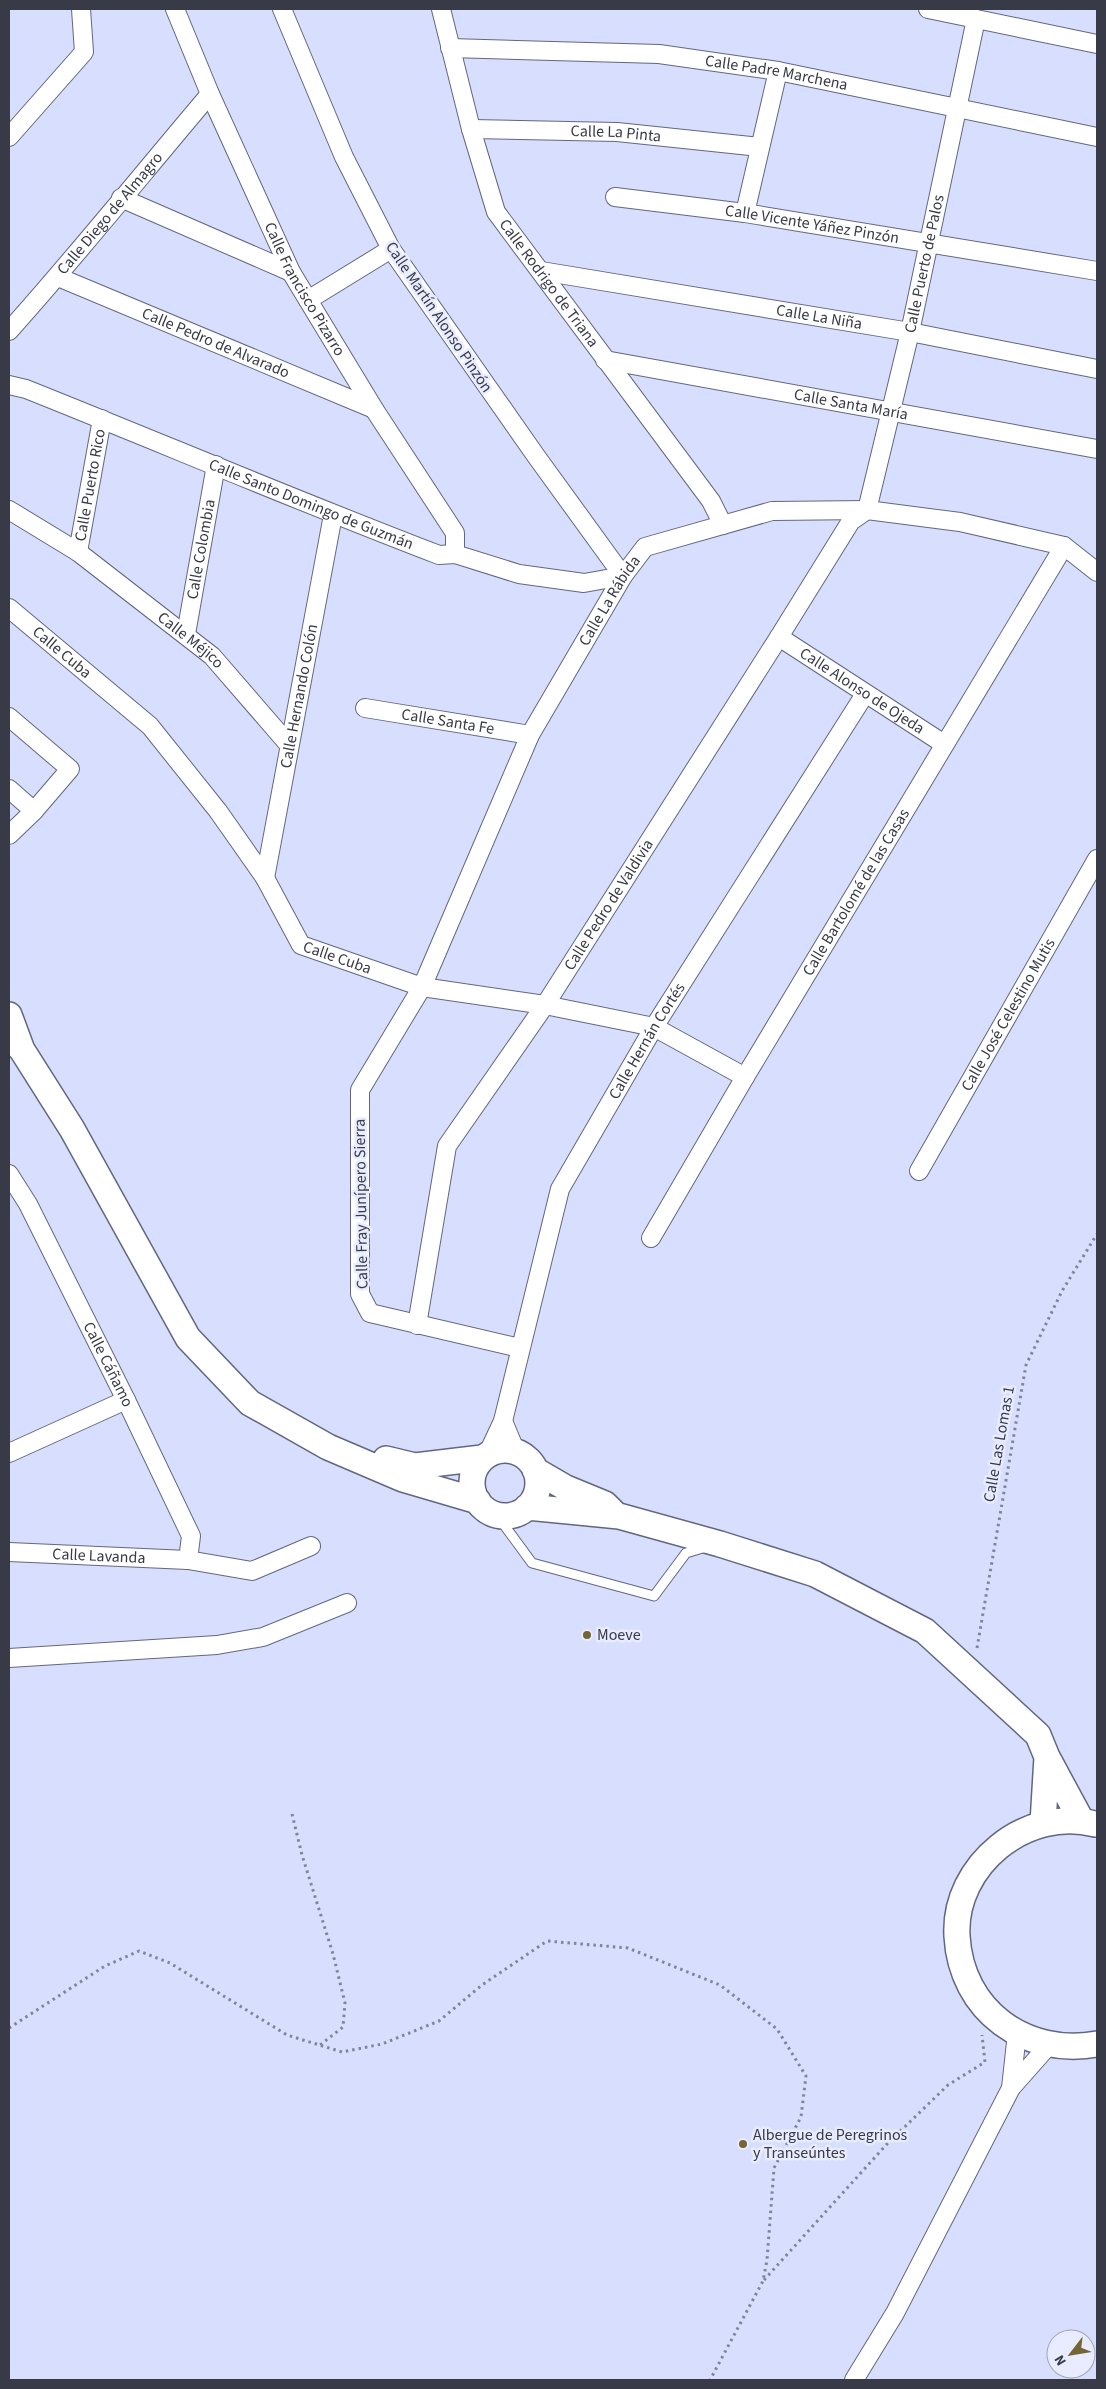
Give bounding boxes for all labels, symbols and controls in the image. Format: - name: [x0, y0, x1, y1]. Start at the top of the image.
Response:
- street label: Calle Padre Marchena: [704, 50, 850, 96]
- street label: Calle La Pinta: [570, 120, 662, 148]
- street label: Calle Diego de Almagro: [52, 147, 168, 280]
- street label: Calle Puerto de Palos: [899, 192, 950, 335]
- street label: Calle Vicente Yáñez Pinzón: [724, 200, 901, 249]
- street label: Calle Rodrigo de Triana: [494, 215, 604, 352]
- street label: Calle Francisco Pizarro: [259, 219, 350, 360]
- street label: Calle Martín Alonso Pinzón: [380, 237, 498, 397]
- street label: Calle La Niña: [775, 299, 864, 335]
- street label: Calle Pedro de Alvarado: [139, 302, 293, 384]
- street label: Calle Santa María: [792, 383, 910, 426]
- street label: Calle Puerto Rico: [69, 427, 111, 543]
- street label: Calle Santo Domingo de Guzmán: [205, 453, 417, 555]
- street label: Calle Colombia: [181, 498, 221, 601]
- street label: Calle La Rábida: [573, 551, 646, 650]
- street label: Calle Méjico: [153, 607, 229, 673]
- street label: Calle Cuba: [28, 621, 96, 683]
- street label: Calle Hernando Colón: [275, 622, 323, 770]
- street label: Calle Alonso de Ojeda: [795, 642, 929, 740]
- street label: Calle Santa Fe: [400, 703, 496, 740]
- street label: Calle Bartolomé de las Casas: [797, 804, 915, 980]
- street label: Calle Pedro de Valdivia: [559, 835, 659, 975]
- street label: Calle José Celestino Mutis: [956, 934, 1061, 1095]
- street label: Calle Cuba: [300, 936, 374, 980]
- street label: Calle Hernán Cortés: [603, 978, 690, 1103]
- street label: Calle Fray Junípero Sierra: [349, 1119, 373, 1289]
- street label: Calle Cáñamo: [78, 1318, 139, 1411]
- street label: Calle Las Lomas 1: [978, 1384, 1020, 1504]
- street label: Calle Lavanda: [52, 1543, 146, 1569]
- place label: Moeve: [597, 1624, 641, 1646]
- marker: Moeve: [581, 1629, 593, 1641]
- place label: Albergue de Peregrinos y Transeúntes: [753, 2124, 908, 2164]
- marker: Albergue de Peregrinos y Transeúntes: [737, 2138, 749, 2150]
- north arrow: [1046, 2329, 1096, 2379]
- text: N: [1050, 2351, 1072, 2369]

